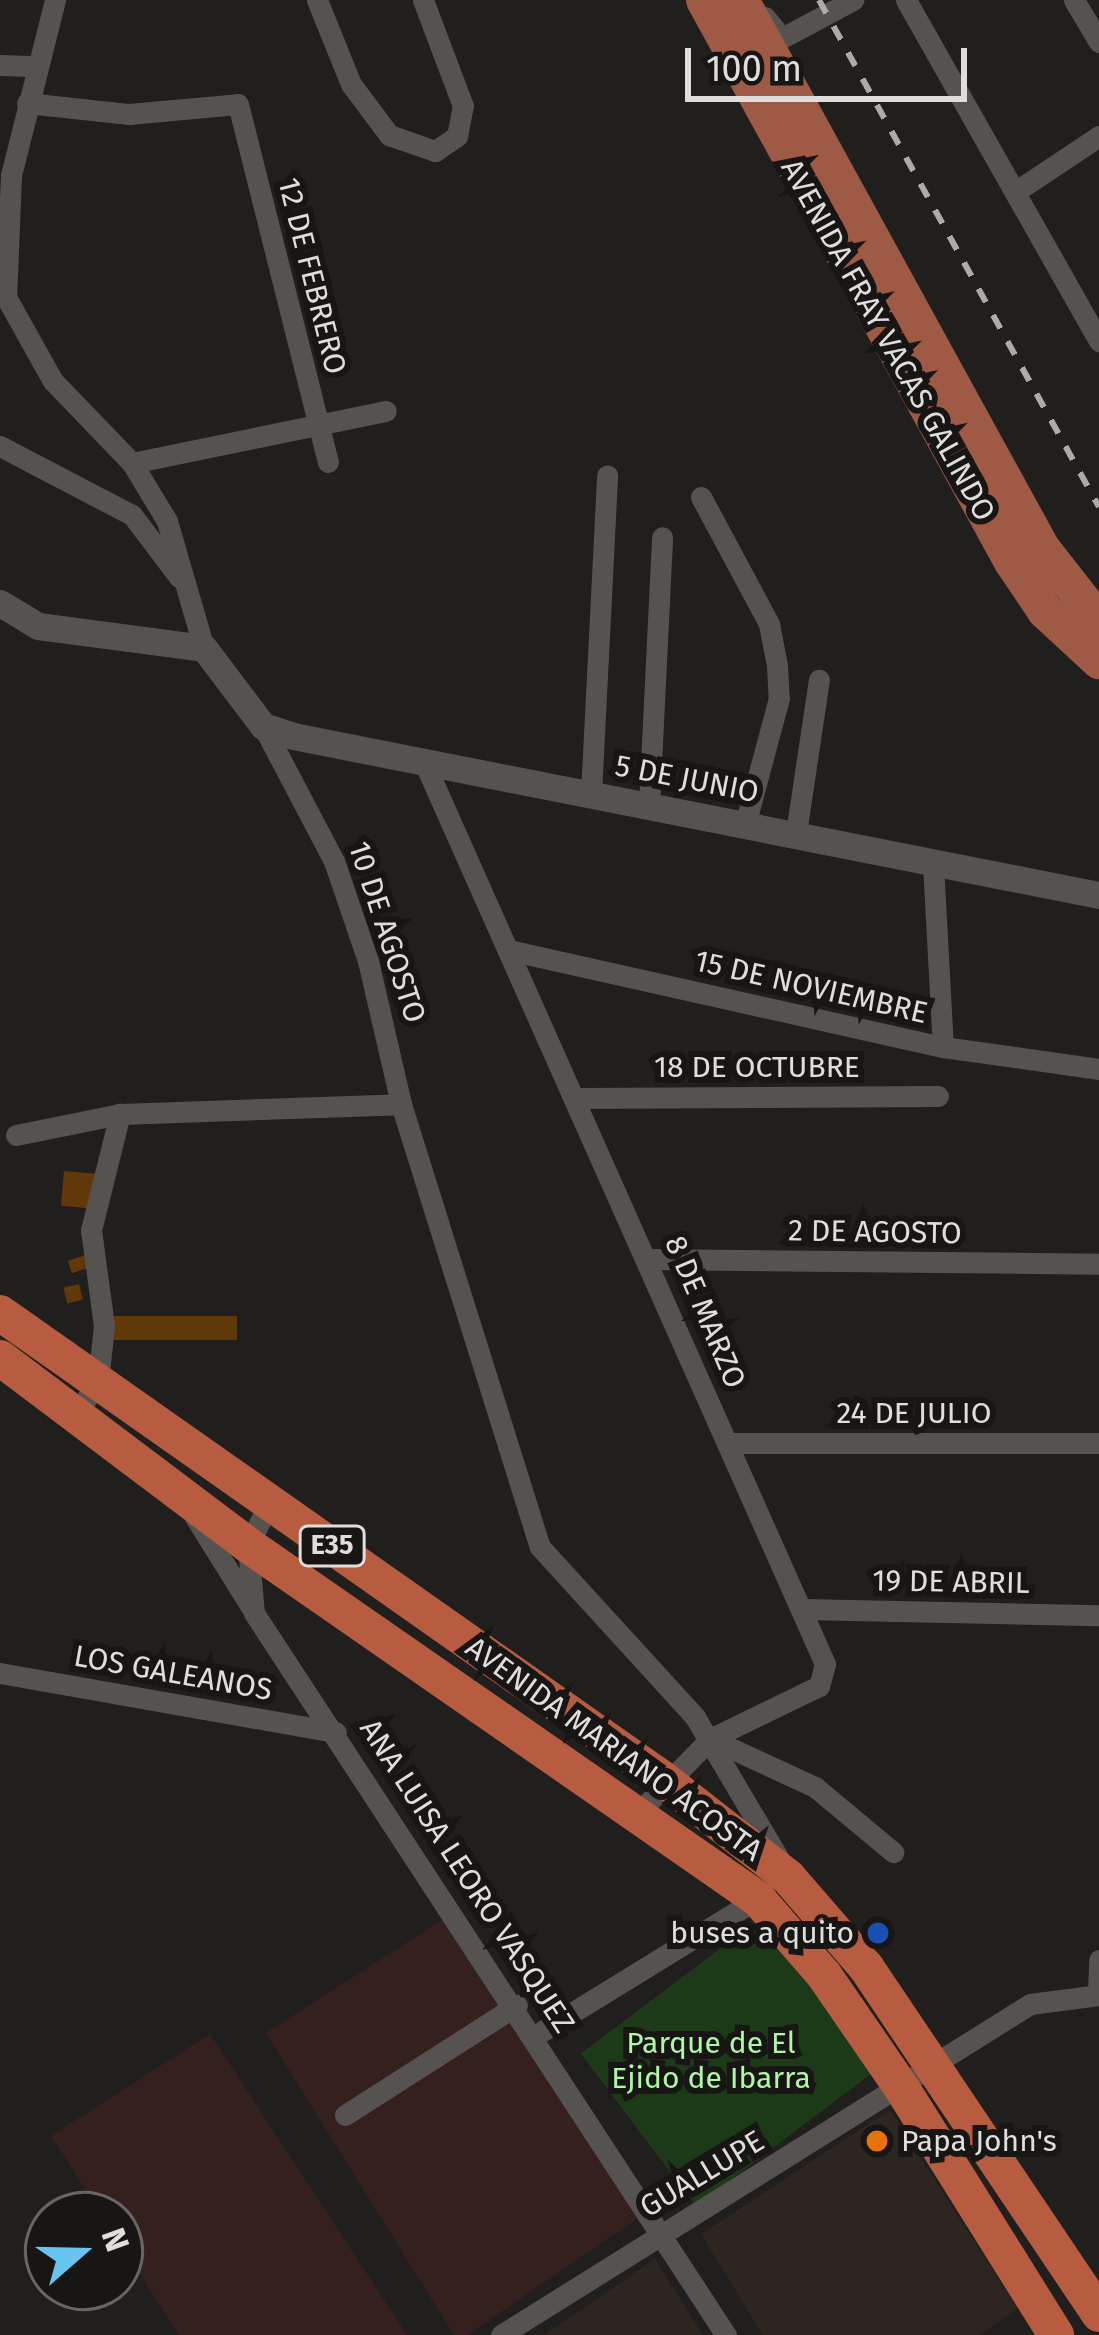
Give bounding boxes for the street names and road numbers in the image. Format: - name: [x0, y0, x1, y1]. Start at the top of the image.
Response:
- street label: AVENIDA FRAY VACAS GALINDO: [773, 153, 1003, 527]
- street label: 12 DE FEBRERO: [270, 174, 354, 378]
- street label: 5 DE JUNIO: [612, 747, 762, 811]
- street label: 10 DE AGOSTO: [341, 837, 433, 1027]
- street label: 15 DE NOVIEMBRE: [691, 943, 931, 1031]
- street label: 18 DE OCTUBRE: [654, 1049, 860, 1085]
- street label: 2 DE AGOSTO: [788, 1212, 962, 1252]
- street label: 8 DE MARZO: [657, 1230, 753, 1394]
- street label: 24 DE JULIO: [837, 1395, 991, 1431]
- road number: E35: [296, 1525, 368, 1567]
- street label: 19 DE ABRIL: [872, 1563, 1030, 1601]
- street label: AVENIDA MARIANO ACOSTA: [459, 1629, 769, 1869]
- street label: LOS GALEANOS: [71, 1638, 275, 1708]
- street label: ANA LUISA LEORO VASQUEZ: [352, 1712, 582, 2040]
- street label: GUALLUPE: [634, 2123, 770, 2225]

